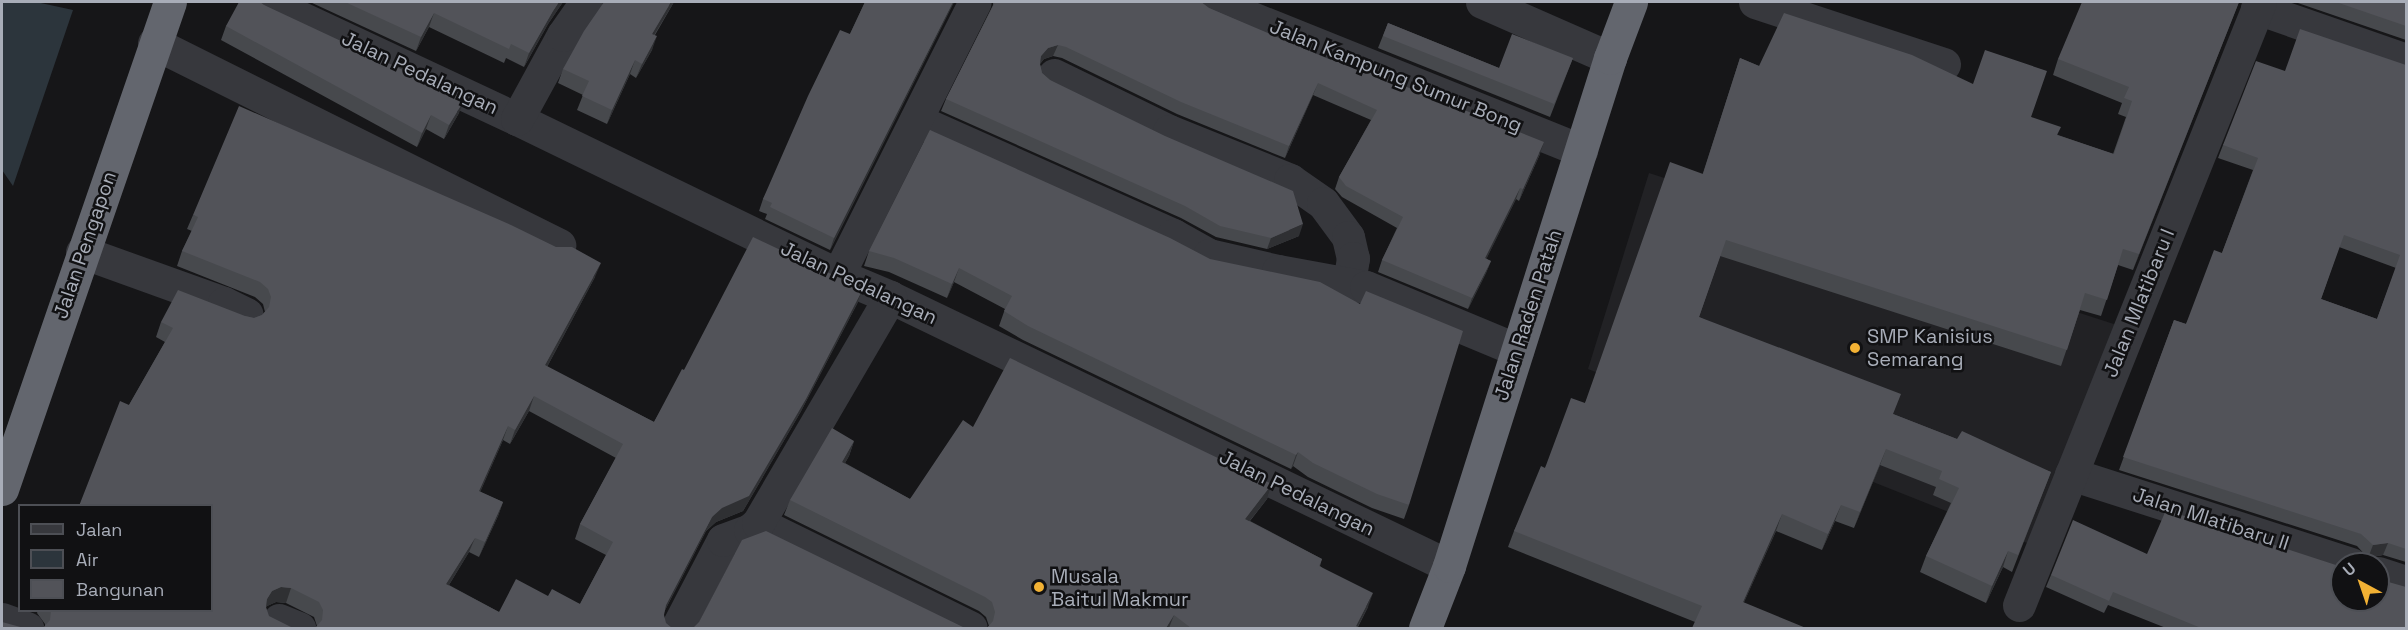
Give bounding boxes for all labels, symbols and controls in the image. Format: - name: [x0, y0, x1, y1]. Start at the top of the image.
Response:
- street label: Jalan Kampung Sumur Bong: [1266, 14, 1526, 138]
- street label: Jalan Pedalangan: [338, 26, 502, 120]
- street label: Jalan Pengapon: [49, 168, 121, 322]
- street label: Jalan Mlatibaru I: [2098, 225, 2180, 381]
- street label: Jalan Raden Patah: [1489, 227, 1567, 403]
- street label: Jalan Pedalangan: [777, 236, 941, 330]
- place label: SMP Kanisius Semarang: [1867, 324, 1993, 371]
- marker: SMP Kanisius Semarang: [1848, 341, 1862, 355]
- street label: Jalan Pedalangan: [1215, 445, 1379, 541]
- street label: Jalan Mlatibaru II: [2130, 482, 2292, 556]
- legend: [18, 504, 213, 612]
- text: Jalan: [76, 518, 122, 541]
- text: Air: [76, 548, 99, 571]
- north arrow: [2330, 552, 2390, 612]
- text: U: [2339, 558, 2360, 581]
- place label: Musala Baitul Makmur: [1051, 564, 1188, 611]
- text: Bangunan: [76, 578, 164, 601]
- marker: Musala Baitul Makmur: [1032, 580, 1046, 594]

